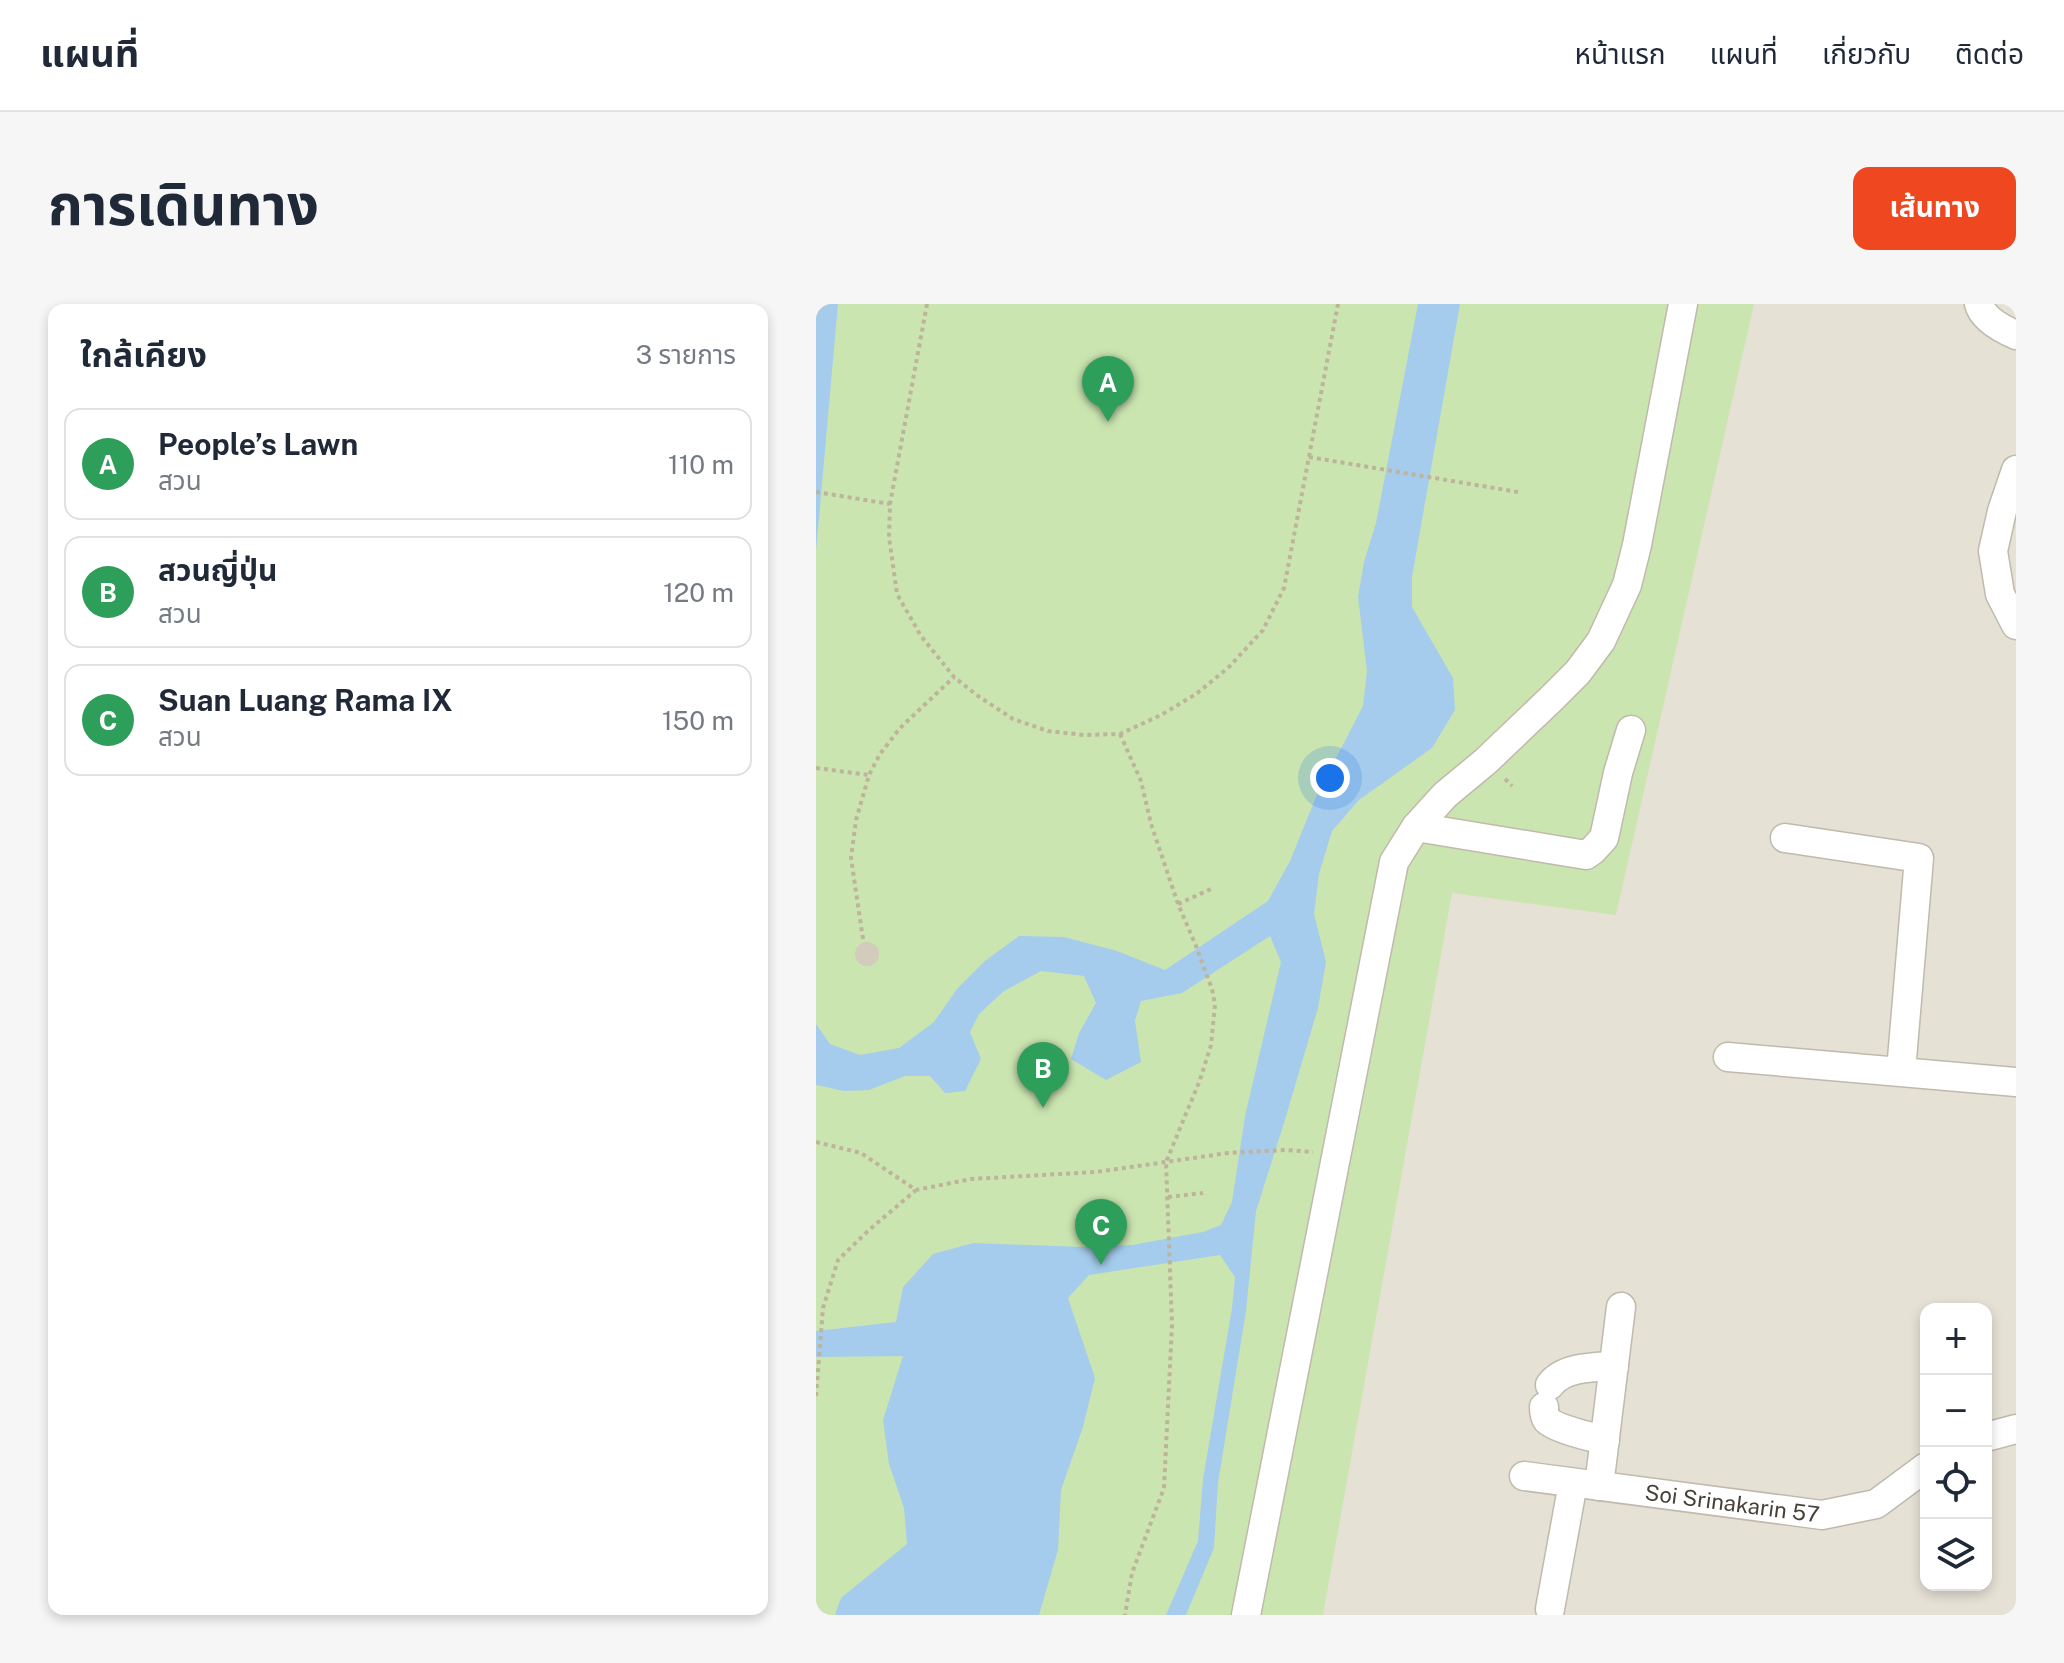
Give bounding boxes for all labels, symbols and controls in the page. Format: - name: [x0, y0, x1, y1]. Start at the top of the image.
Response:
- text: แผนที่: [40, 31, 139, 76]
- text: หน้าแรก: [1575, 37, 1666, 70]
- text: แผนที่: [1710, 37, 1778, 70]
- text: เกี่ยวกับ: [1822, 37, 1911, 70]
- text: ติดต่อ: [1955, 37, 2024, 70]
- button: เส้นทาง: [1853, 167, 2016, 250]
- text: การเดินทาง: [48, 172, 319, 238]
- text: ใกล้เคียง: [80, 335, 207, 375]
- text: 3 รายการ: [636, 339, 736, 370]
- pin: A: [1082, 356, 1134, 422]
- text: People’s Lawn: [158, 426, 358, 462]
- text: A: [99, 449, 117, 480]
- text: 110 m: [668, 449, 734, 480]
- text: สวน: [158, 465, 202, 496]
- text: สวนญี่ปุ่น: [158, 552, 277, 588]
- text: B: [99, 577, 117, 608]
- text: 120 m: [663, 577, 734, 608]
- text: สวน: [158, 598, 202, 629]
- text: Suan Luang Rama IX: [158, 682, 453, 718]
- text: C: [99, 705, 117, 736]
- text: 150 m: [662, 705, 734, 736]
- text: สวน: [158, 721, 202, 752]
- your location: [1310, 758, 1350, 798]
- pin: B: [1017, 1042, 1069, 1108]
- pin: C: [1075, 1199, 1127, 1265]
- map controls: [1920, 1303, 1992, 1591]
- button: +: [1920, 1303, 1992, 1375]
- button: −: [1920, 1375, 1992, 1447]
- button: locate: [1920, 1447, 1992, 1519]
- street label: Soi Srinakarin 57: [1643, 1479, 1821, 1528]
- button: layers: [1920, 1519, 1992, 1591]

